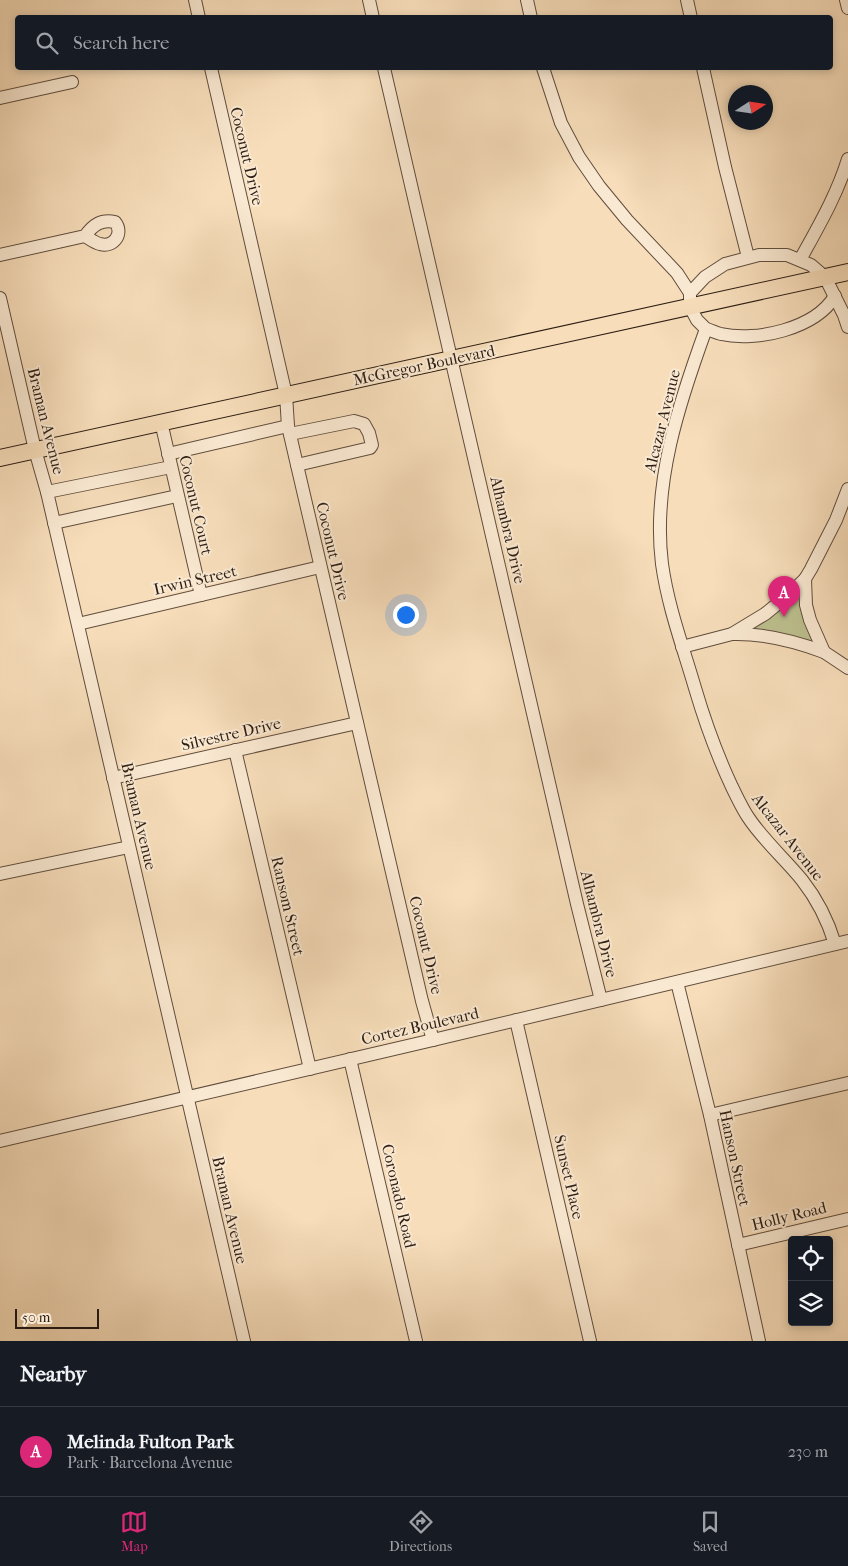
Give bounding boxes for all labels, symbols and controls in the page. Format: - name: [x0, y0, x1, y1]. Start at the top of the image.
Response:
- search box: [15, 15, 833, 70]
- icon: search: [33, 29, 61, 57]
- text: Search here: [73, 32, 169, 54]
- north arrow: [728, 85, 773, 130]
- street label: Coconut Drive: [226, 105, 268, 207]
- street label: McGregor Boulevard: [351, 341, 497, 389]
- street label: Braman Avenue: [24, 365, 69, 477]
- street label: Alcazar Avenue: [640, 367, 684, 475]
- street label: Coconut Court: [175, 453, 217, 557]
- street label: Alhambra Drive: [486, 474, 530, 586]
- street label: Coconut Drive: [312, 500, 354, 602]
- street label: Irwin Street: [152, 561, 239, 599]
- pin: A: [768, 576, 800, 617]
- your location: [393, 602, 419, 628]
- street label: Silvestre Drive: [179, 713, 283, 755]
- street label: Braman Avenue: [117, 760, 161, 872]
- street label: Alcazar Avenue: [747, 789, 828, 884]
- street label: Ransom Street: [267, 854, 309, 958]
- street label: Alhambra Drive: [576, 868, 621, 979]
- street label: Coconut Drive: [405, 894, 447, 996]
- street label: Cortez Boulevard: [359, 1003, 481, 1049]
- street label: Hanson Street: [715, 1108, 755, 1208]
- street label: Sunset Place: [550, 1133, 588, 1221]
- street label: Coronado Road: [378, 1142, 420, 1250]
- street label: Braman Avenue: [208, 1154, 252, 1266]
- street label: Holly Road: [750, 1197, 829, 1234]
- map controls: [788, 1236, 833, 1326]
- button: locate: [788, 1236, 833, 1281]
- button: layers: [788, 1281, 833, 1326]
- scale bar: [15, 1306, 99, 1329]
- text: 50 m: [22, 1309, 50, 1326]
- text: Nearby: [20, 1362, 86, 1386]
- text: Melinda Fulton Park: [67, 1431, 234, 1453]
- text: A: [31, 1442, 41, 1461]
- text: 230 m: [788, 1442, 828, 1461]
- text: Park · Barcelona Avenue: [67, 1453, 232, 1472]
- tab: Map: [120, 1508, 148, 1555]
- tab: Directions: [389, 1508, 452, 1555]
- tab: Saved: [693, 1508, 728, 1555]

